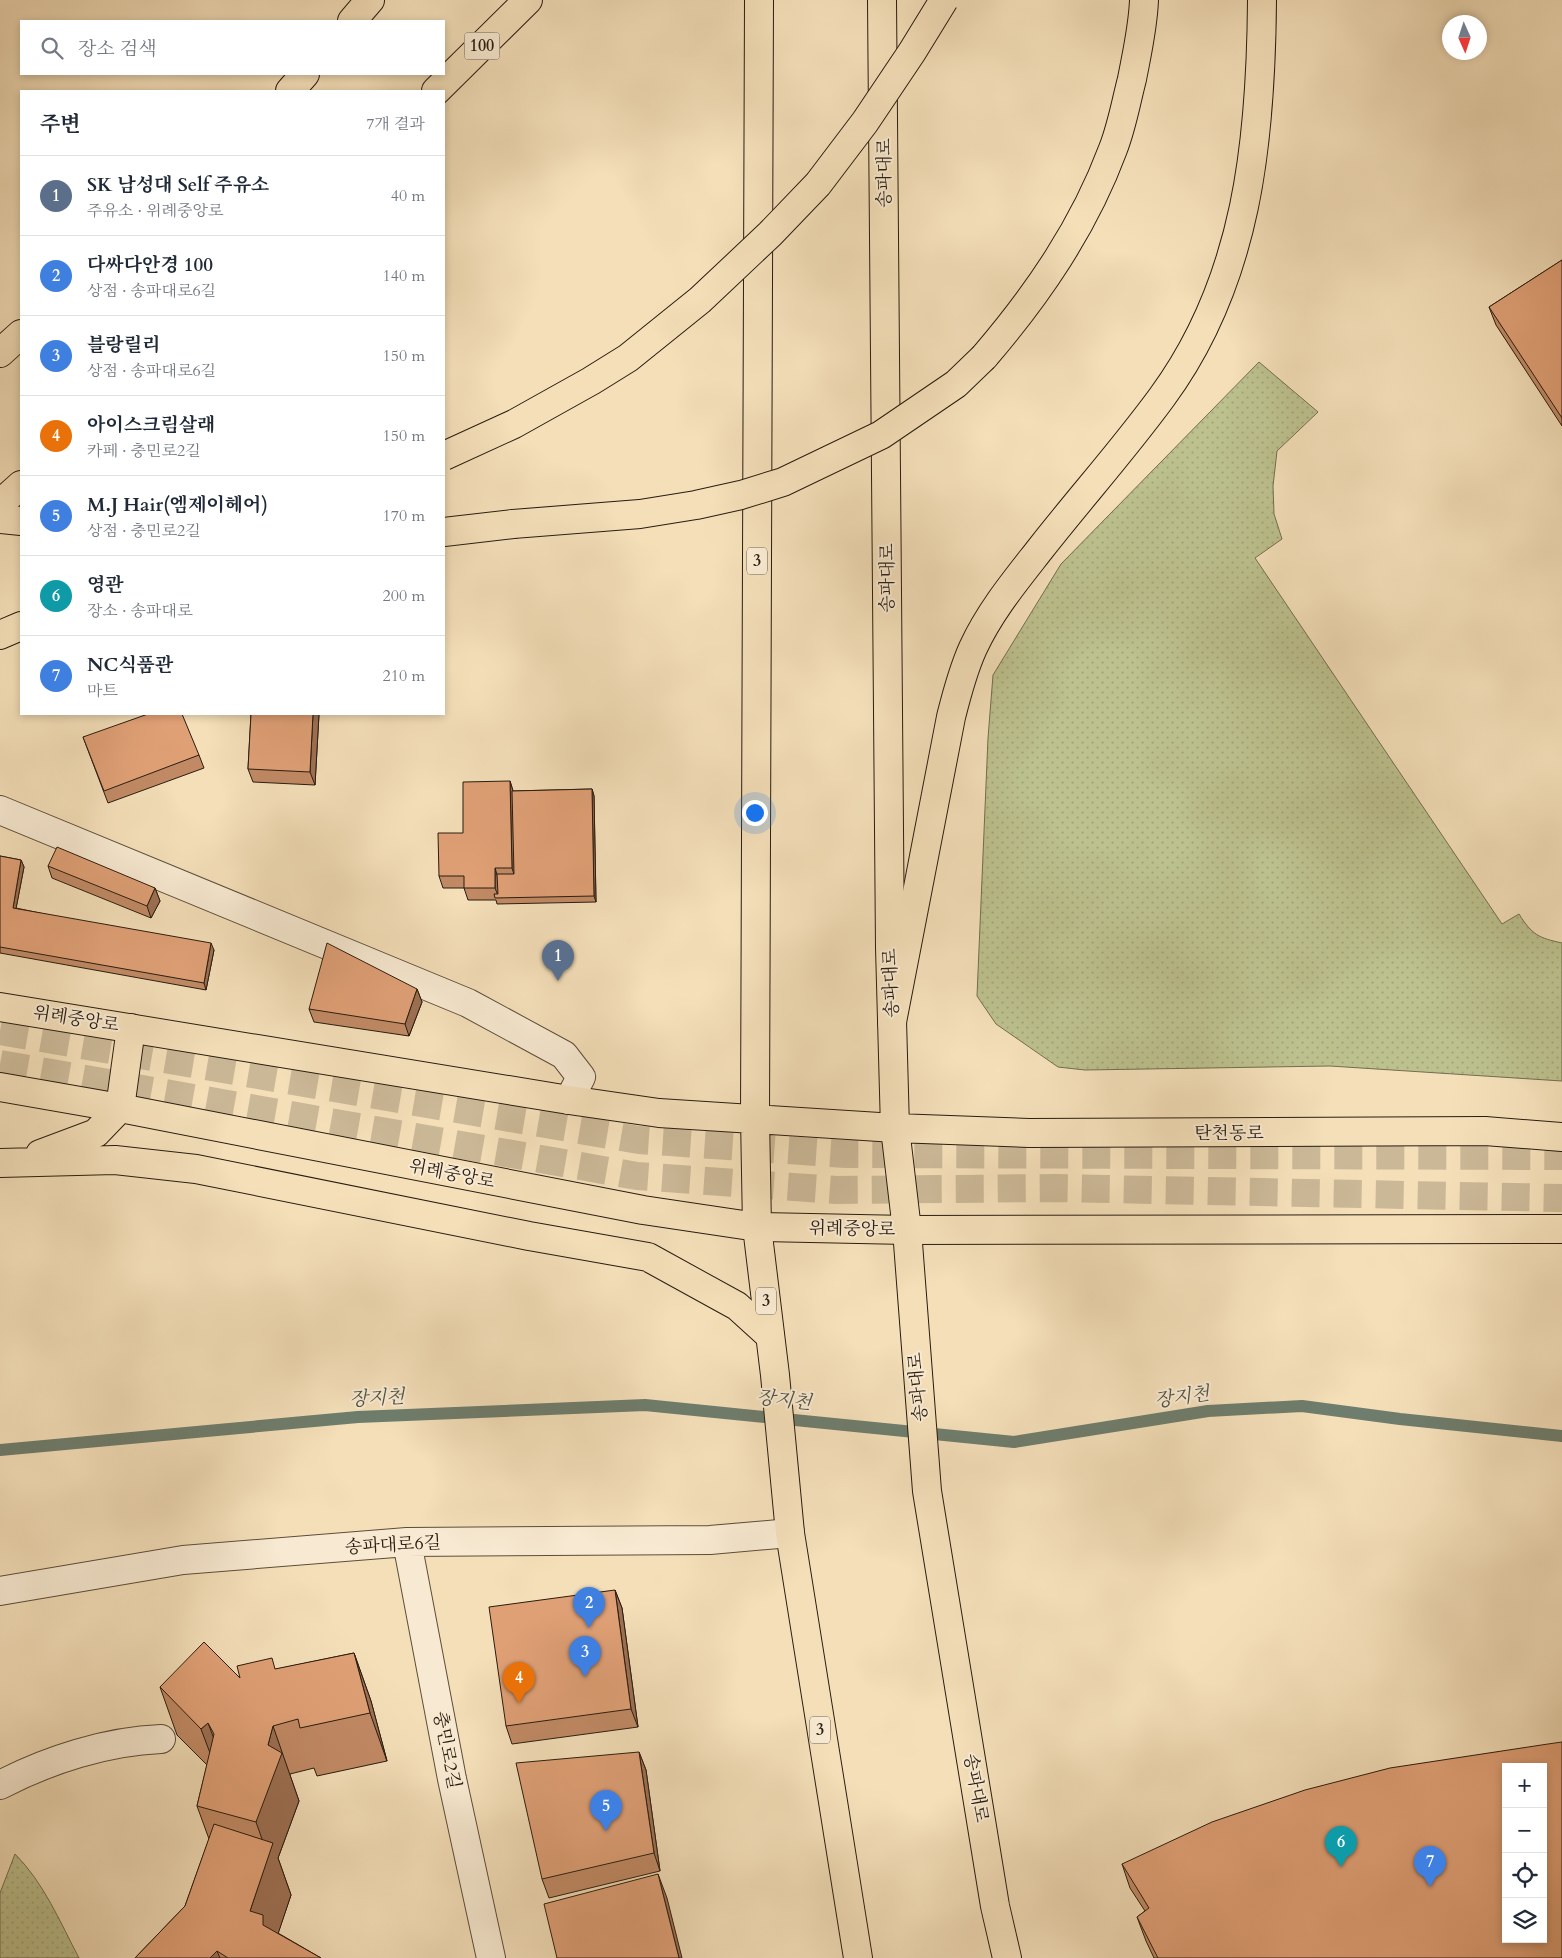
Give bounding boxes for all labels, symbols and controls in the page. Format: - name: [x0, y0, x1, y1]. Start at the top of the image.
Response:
- north arrow: [1442, 15, 1487, 60]
- search box: [20, 20, 445, 75]
- road number: 100: [464, 32, 500, 59]
- icon: search: [38, 34, 66, 62]
- text: 장소 검색: [78, 36, 157, 62]
- text: 주변: [40, 110, 81, 139]
- text: 7개 결과: [366, 113, 425, 135]
- street label: 송파대로: [872, 138, 897, 208]
- text: SK 남성대 Self 주유소: [87, 172, 269, 198]
- text: 1: [52, 185, 60, 207]
- text: 40 m: [391, 185, 425, 207]
- text: 주유소 · 위례중앙로: [87, 200, 223, 222]
- text: 다싸다안경 100: [87, 252, 213, 278]
- text: 2: [52, 265, 60, 287]
- text: 140 m: [383, 265, 425, 287]
- text: 상점 · 송파대로6길: [87, 280, 216, 302]
- text: 블랑릴리: [87, 332, 160, 358]
- text: 3: [52, 345, 60, 367]
- text: 150 m: [383, 345, 425, 367]
- text: 상점 · 송파대로6길: [87, 360, 216, 382]
- text: 아이스크림살래: [87, 412, 215, 438]
- text: 4: [52, 425, 60, 447]
- text: 150 m: [383, 425, 425, 447]
- text: 카페 · 충민로2길: [87, 440, 201, 462]
- text: M.J Hair(엠제이헤어): [87, 492, 268, 518]
- text: 5: [52, 505, 60, 527]
- text: 170 m: [383, 505, 425, 527]
- text: 상점 · 충민로2길: [87, 520, 201, 542]
- street label: 송파대로: [875, 543, 900, 613]
- road number: 3: [747, 548, 767, 574]
- text: 영관: [87, 572, 124, 598]
- text: 6: [52, 585, 60, 607]
- text: 200 m: [383, 585, 425, 607]
- text: 장소 · 송파대로: [87, 600, 192, 622]
- text: NC식품관: [87, 652, 173, 678]
- text: 7: [52, 665, 60, 687]
- text: 210 m: [383, 665, 425, 687]
- text: 마트: [87, 680, 118, 702]
- your location: [742, 800, 768, 826]
- pin: 1: [542, 940, 574, 981]
- street label: 송파대로: [877, 948, 905, 1018]
- street label: 위례중앙로: [31, 1000, 121, 1038]
- street label: 탄천동로: [1194, 1121, 1264, 1146]
- street label: 위례중앙로: [407, 1153, 497, 1195]
- street label: 위례중앙로: [808, 1216, 896, 1242]
- road number: 3: [756, 1288, 776, 1314]
- street label: 송파대로: [903, 1351, 933, 1423]
- water label: 장지천: [1153, 1380, 1213, 1414]
- water label: 장지천: [349, 1383, 407, 1412]
- water label: 장지천: [755, 1384, 814, 1416]
- street label: 송파대로6길: [344, 1530, 442, 1560]
- pin: 2: [573, 1587, 605, 1628]
- pin: 3: [569, 1636, 601, 1677]
- pin: 4: [503, 1662, 535, 1703]
- street label: 충민로2길: [427, 1709, 467, 1791]
- road number: 3: [810, 1716, 830, 1744]
- street label: 송파대로: [958, 1752, 994, 1824]
- map controls: [1502, 1763, 1547, 1943]
- button: +: [1502, 1763, 1547, 1808]
- pin: 5: [590, 1790, 622, 1831]
- button: −: [1502, 1808, 1547, 1853]
- pin: 6: [1325, 1826, 1357, 1867]
- pin: 7: [1414, 1846, 1446, 1887]
- button: locate: [1502, 1853, 1547, 1898]
- button: layers: [1502, 1898, 1547, 1943]

